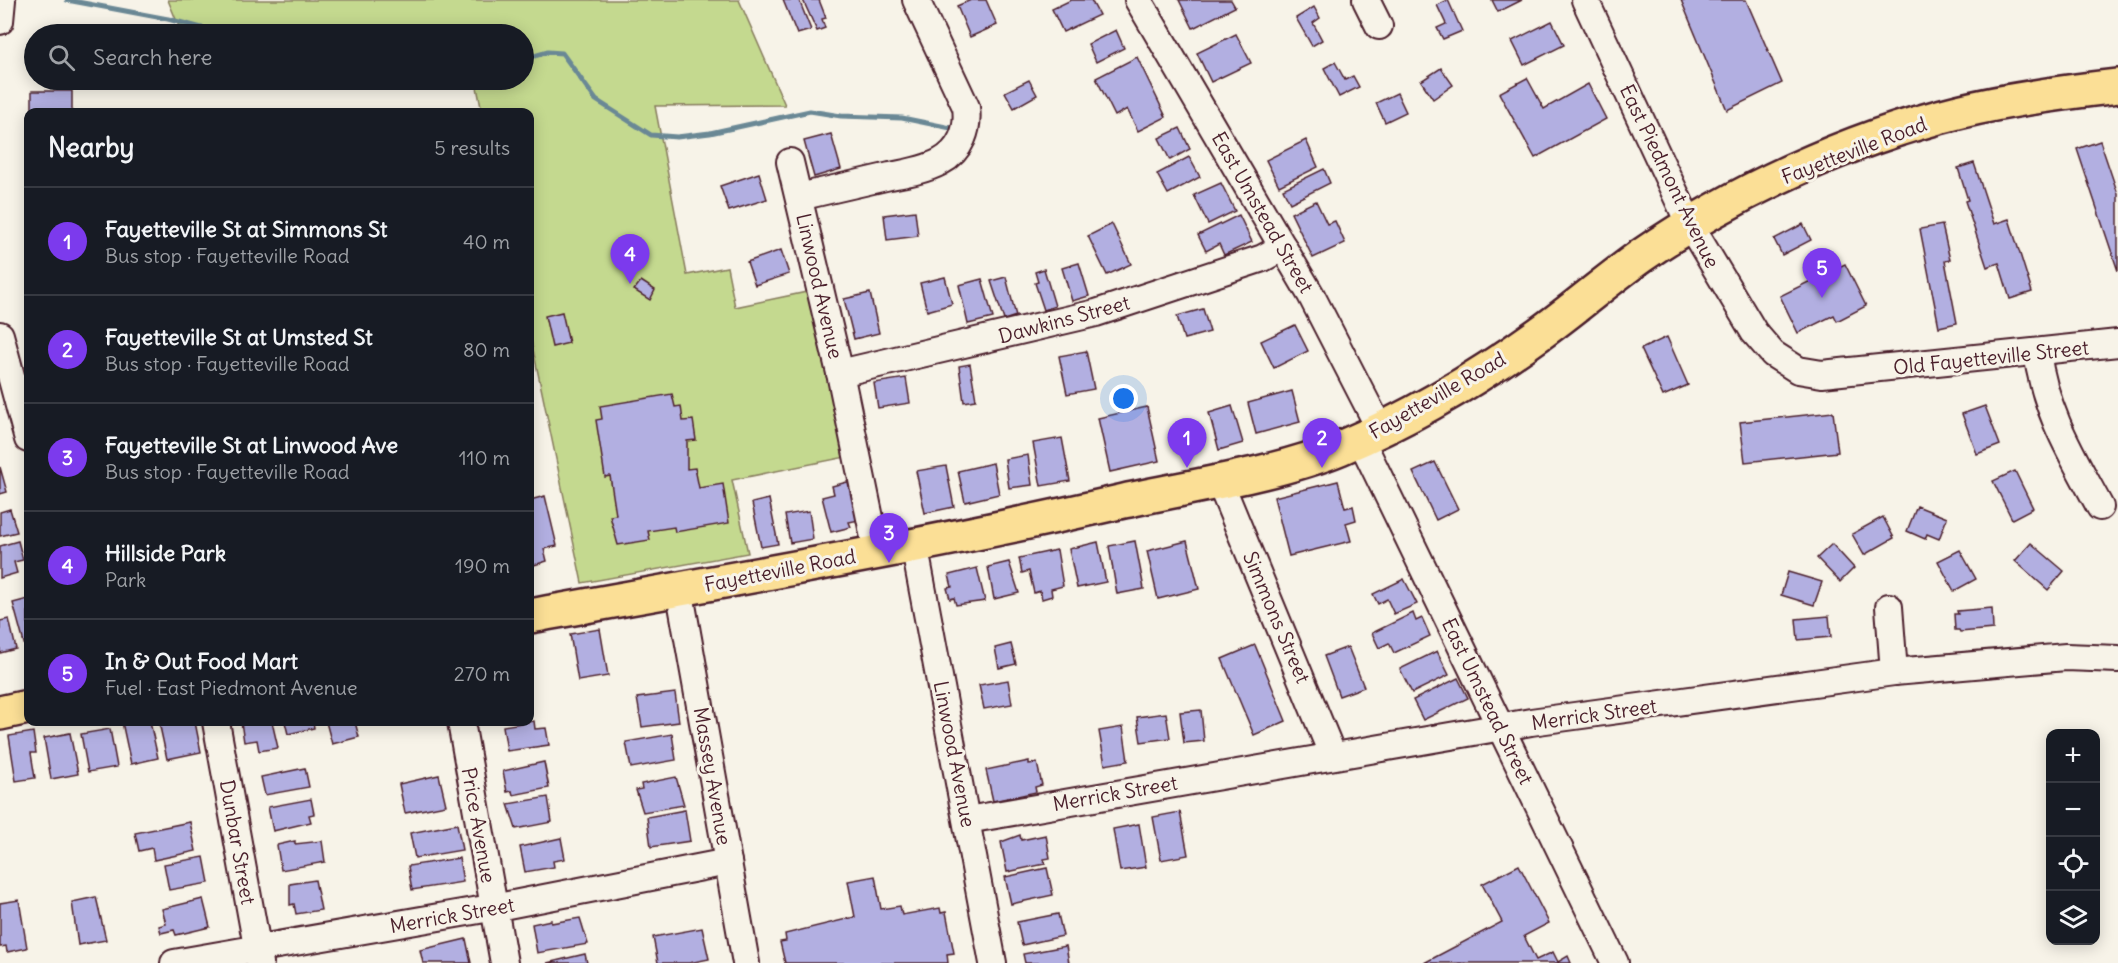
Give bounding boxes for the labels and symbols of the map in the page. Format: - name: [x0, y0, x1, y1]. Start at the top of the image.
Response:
- street label: East Piedmont Avenue: [1615, 80, 1725, 272]
- street label: Fayetteville Road: [1778, 111, 1930, 189]
- street label: East Umstead Street: [1207, 127, 1319, 297]
- street label: Linwood Avenue: [791, 211, 849, 361]
- pin: 4: [610, 234, 650, 284]
- pin: 5: [1802, 248, 1842, 298]
- street label: Dawkins Street: [996, 289, 1133, 349]
- street label: Old Fayetteville Street: [1892, 334, 2090, 380]
- street label: Fayetteville Road: [1364, 346, 1510, 444]
- your location: [1109, 384, 1138, 413]
- pin: 1: [1168, 418, 1206, 468]
- pin: 2: [1302, 418, 1342, 468]
- pin: 3: [870, 514, 908, 563]
- street label: Fayetteville Road: [702, 543, 858, 597]
- street label: Simmons Street: [1238, 547, 1316, 687]
- street label: East Umstead Street: [1437, 614, 1539, 789]
- street label: Linwood Avenue: [929, 679, 981, 829]
- street label: Merrick Street: [1530, 693, 1658, 735]
- street label: Massey Avenue: [689, 705, 737, 847]
- street label: Price Avenue: [457, 765, 501, 885]
- street label: Merrick Street: [1051, 770, 1180, 816]
- street label: Dunbar Street: [215, 778, 261, 907]
- street label: Merrick Street: [388, 892, 517, 938]

